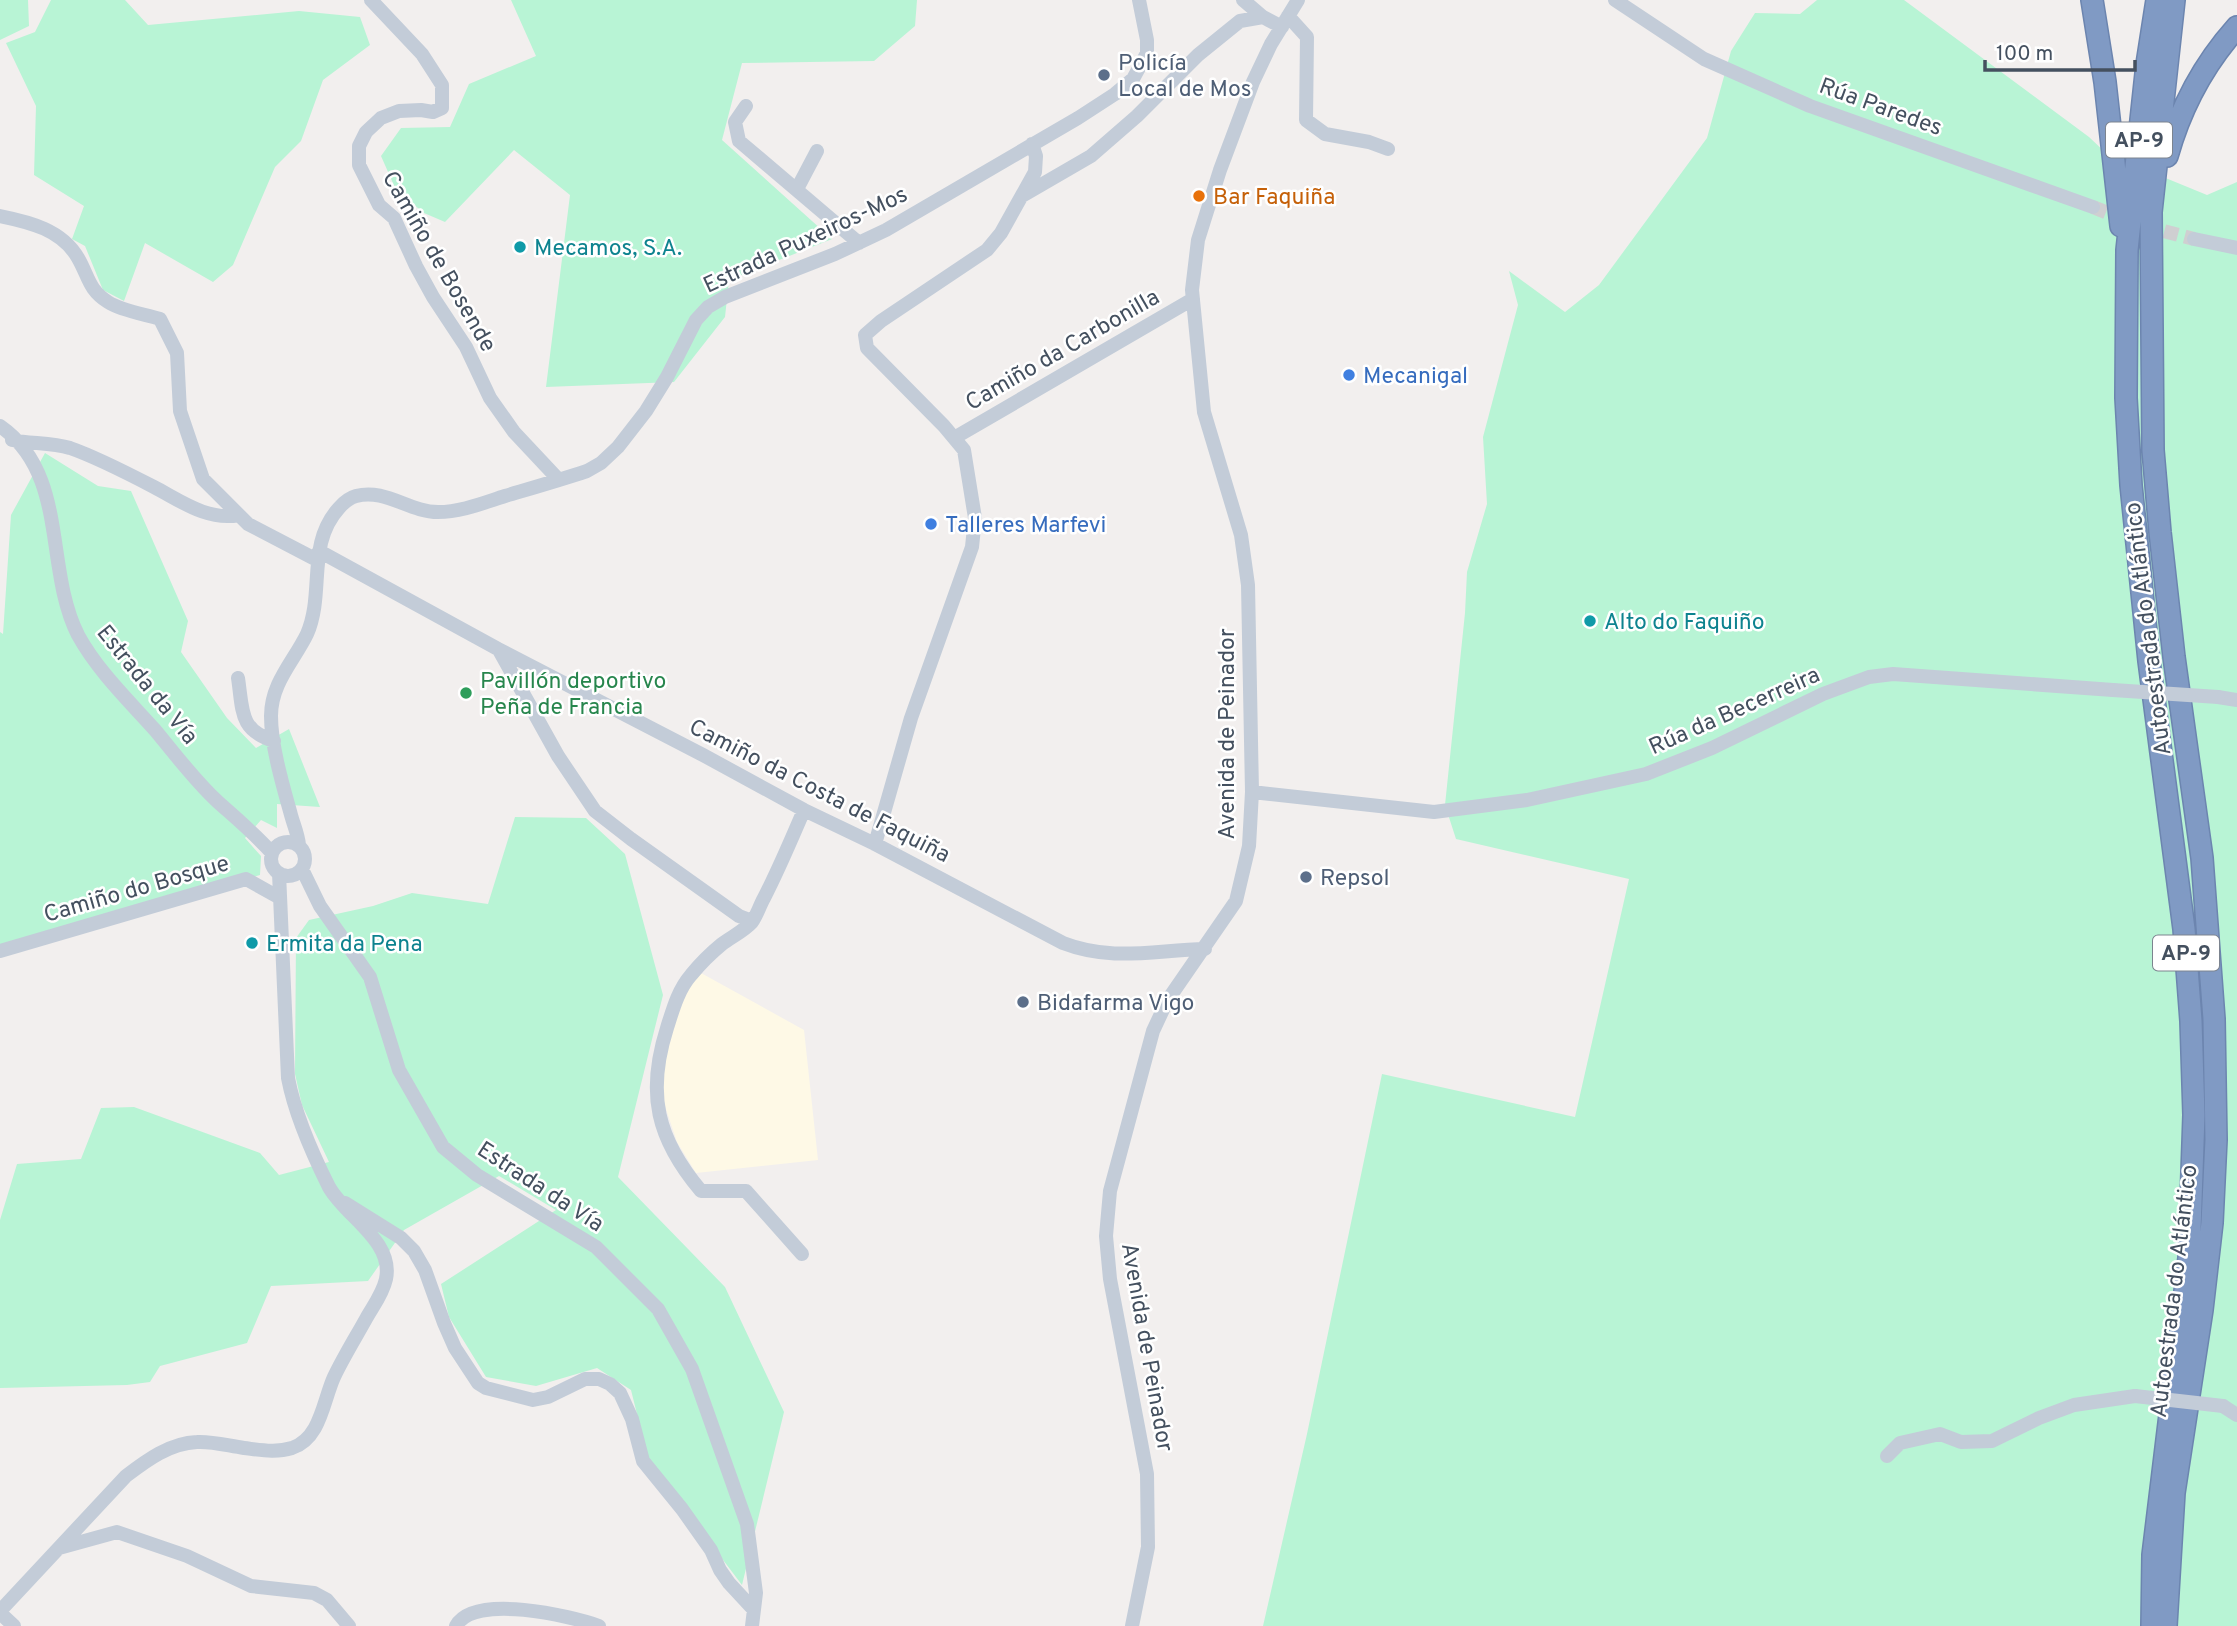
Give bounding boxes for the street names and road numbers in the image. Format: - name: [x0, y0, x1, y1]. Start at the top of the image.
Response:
- street label: Rúa Paredes: [1815, 73, 1946, 144]
- road number: AP-9: [2106, 122, 2172, 158]
- street label: Camiño de Bosende: [374, 167, 501, 358]
- street label: Estrada Puxeiros-Mos: [699, 181, 913, 301]
- street label: Camiño da Carbonilla: [961, 284, 1165, 419]
- street label: Autoestrada do Atlántico: [2120, 500, 2179, 757]
- street label: Estrada da Vía: [89, 620, 203, 751]
- street label: Avenida de Peinador: [1214, 628, 1243, 840]
- street label: Rúa da Becerreira: [1645, 662, 1825, 763]
- street label: Camiño da Costa de Faquiña: [683, 714, 954, 871]
- street label: Camiño do Bosque: [41, 850, 233, 931]
- road number: AP-9: [2153, 936, 2219, 970]
- street label: Estrada da Vía: [471, 1136, 609, 1240]
- street label: Autoestrada do Atlántico: [2146, 1163, 2205, 1420]
- street label: Avenida de Peinador: [1113, 1241, 1178, 1454]

